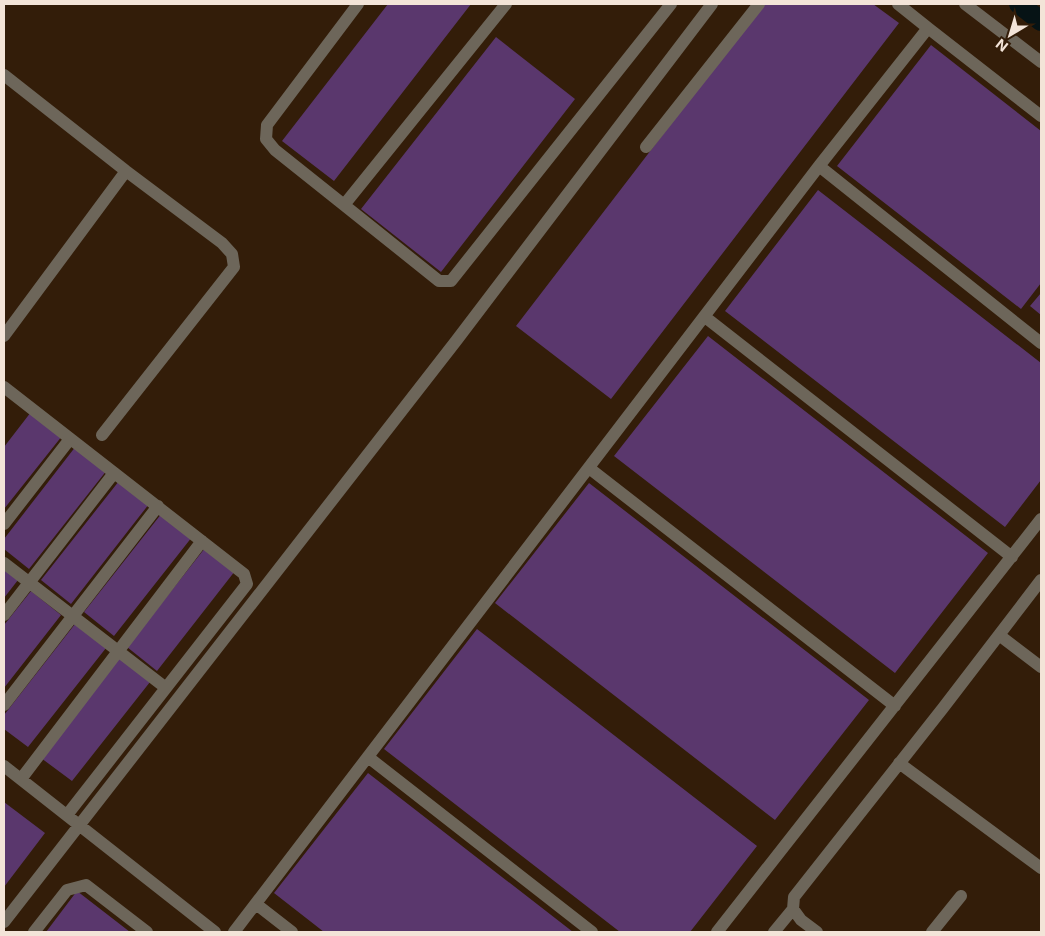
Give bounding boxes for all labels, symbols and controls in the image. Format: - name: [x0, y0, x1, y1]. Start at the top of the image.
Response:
- north arrow: [985, 10, 1035, 60]
- text: N: [992, 36, 1011, 56]

